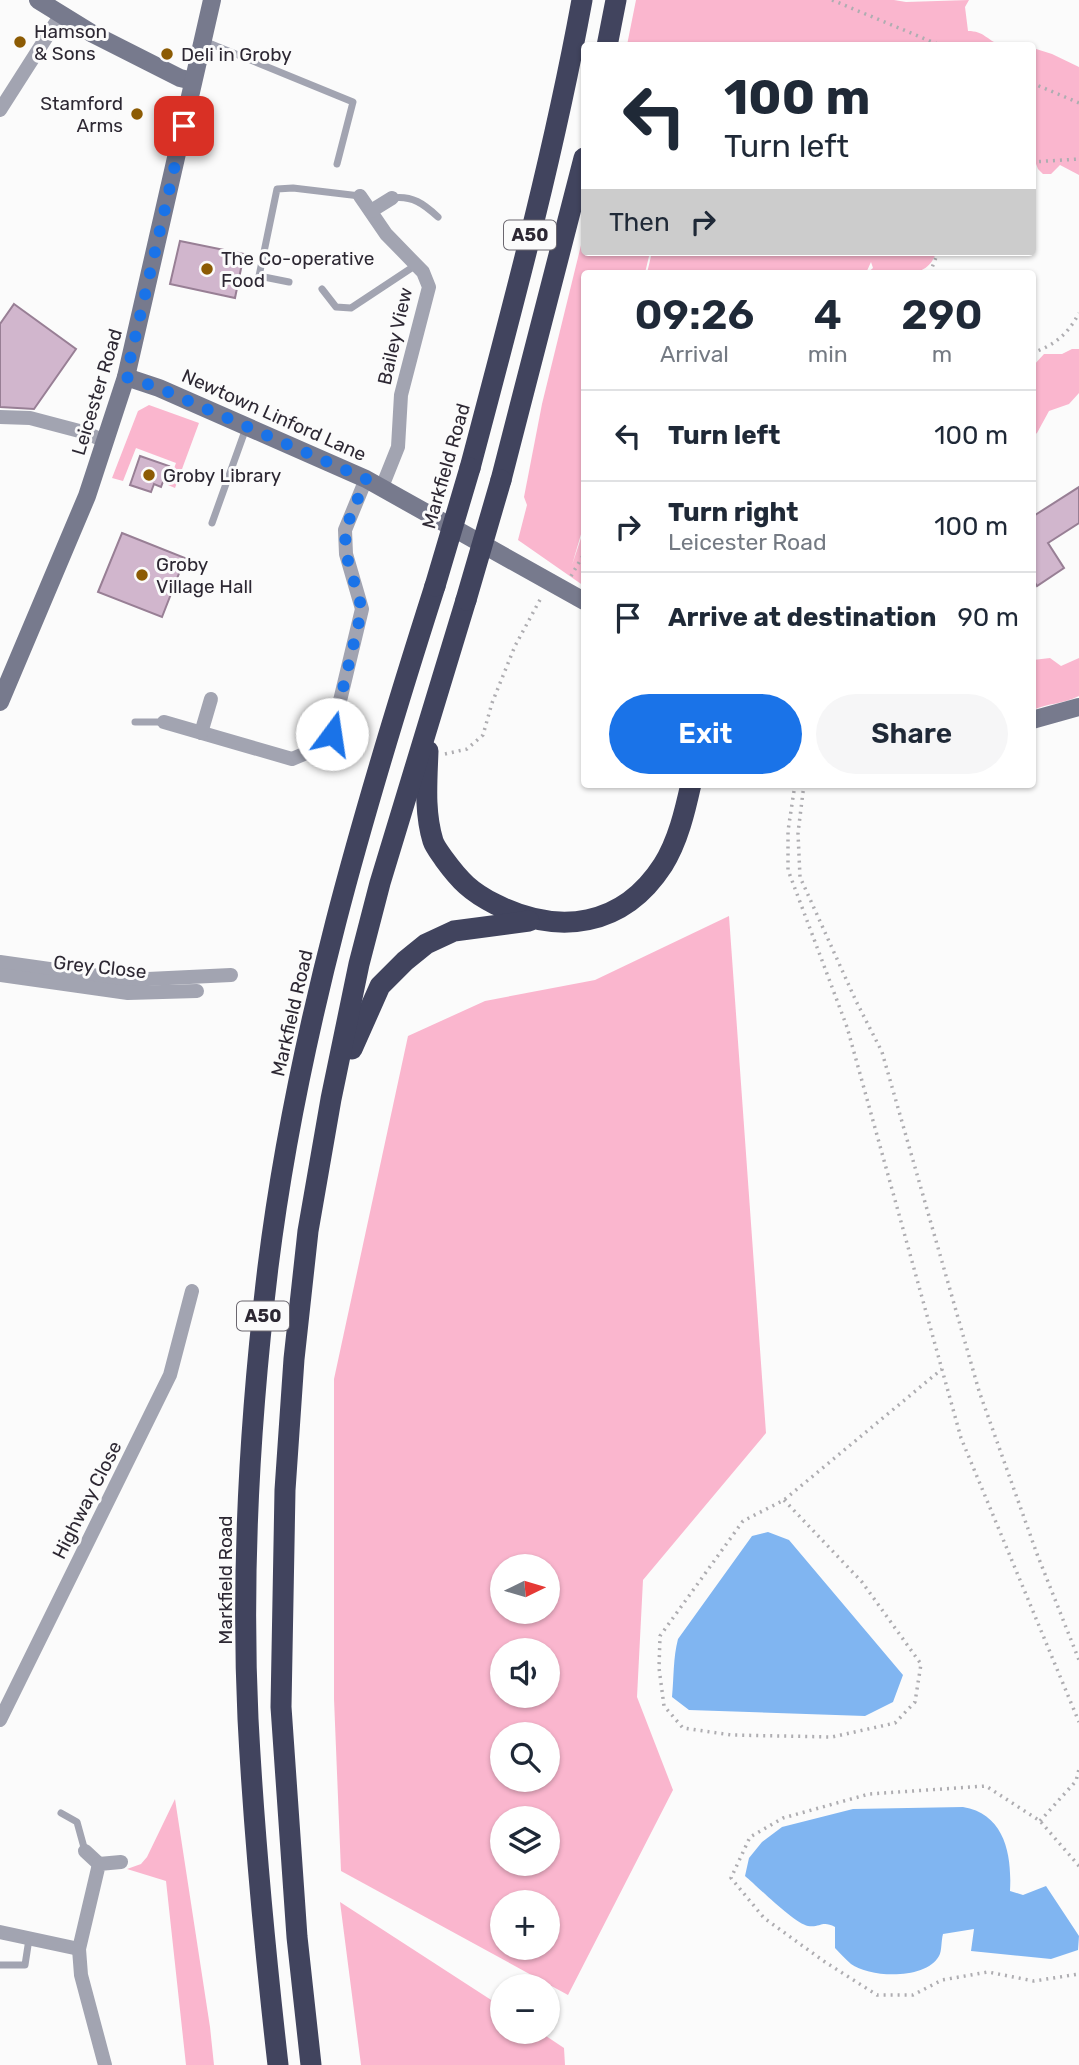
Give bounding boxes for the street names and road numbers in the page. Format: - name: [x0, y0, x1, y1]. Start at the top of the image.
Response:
- road number: A50: [504, 220, 556, 249]
- street label: Bailey View: [373, 285, 417, 387]
- street label: Leicester Road: [67, 326, 127, 458]
- street label: Newtown Linford Lane: [178, 364, 370, 466]
- street label: Markfield Road: [417, 401, 475, 531]
- street label: Markfield Road: [266, 947, 318, 1079]
- street label: Grey Close: [52, 951, 148, 983]
- road number: A50: [237, 1302, 289, 1330]
- street label: Highway Close: [47, 1437, 127, 1563]
- street label: Markfield Road: [214, 1515, 237, 1645]

